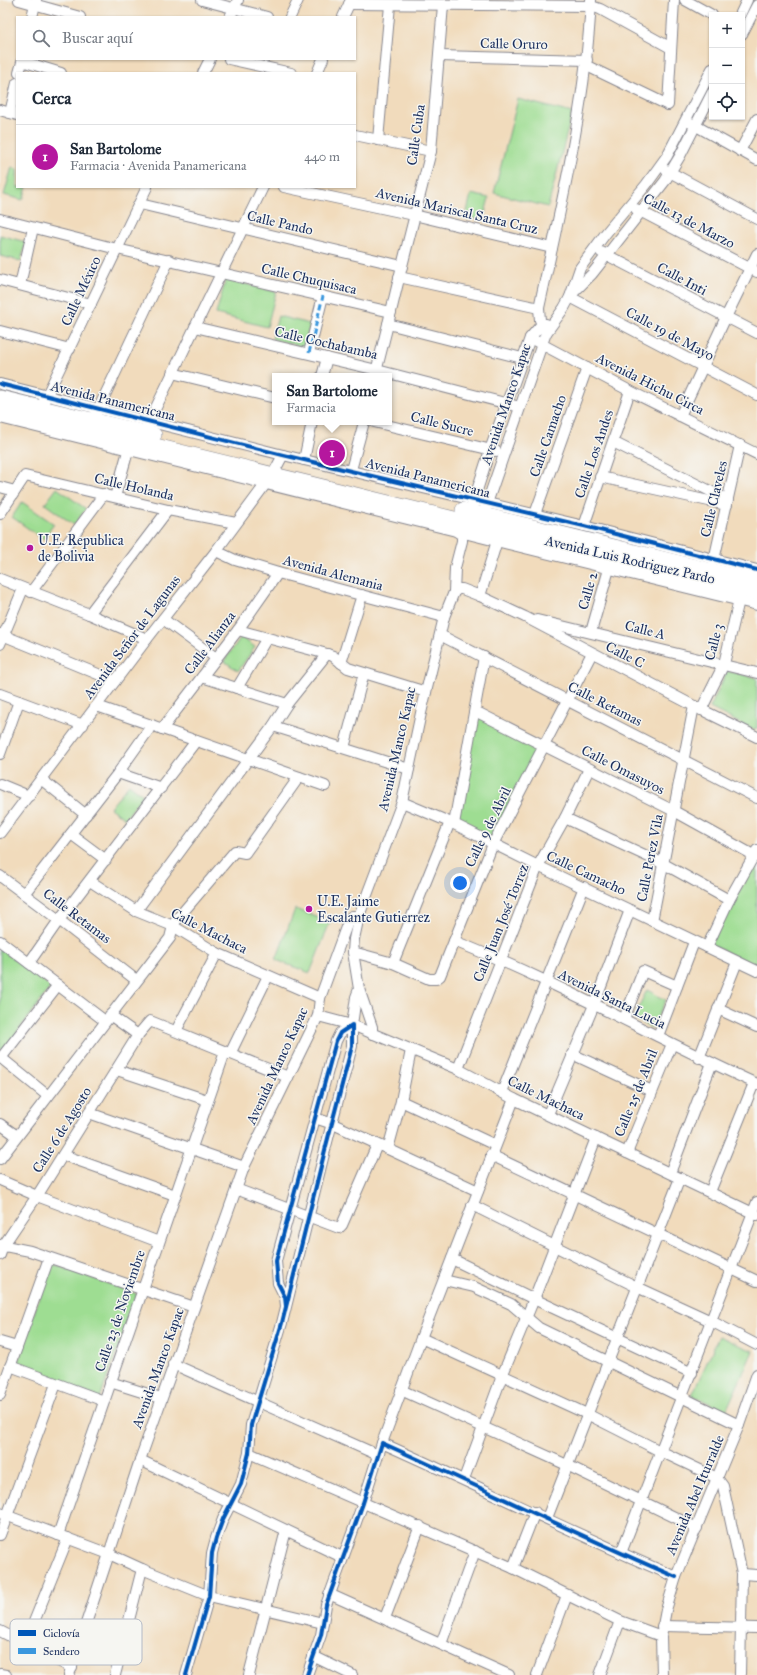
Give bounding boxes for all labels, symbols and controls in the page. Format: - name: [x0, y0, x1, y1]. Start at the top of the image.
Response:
- map controls: [709, 12, 745, 120]
- button: +: [709, 12, 745, 48]
- search box: [16, 16, 356, 60]
- icon: search: [30, 27, 52, 49]
- text: Buscar aquí: [62, 29, 133, 47]
- street label: Calle Oruro: [480, 35, 548, 53]
- button: −: [709, 48, 745, 84]
- button: locate: [709, 84, 745, 120]
- text: Cerca: [32, 88, 71, 109]
- street label: Calle Cuba: [403, 103, 429, 167]
- text: San Bartolome: [70, 140, 162, 158]
- text: 1: [42, 149, 48, 165]
- text: 440 m: [304, 149, 340, 165]
- text: Farmacia · Avenida Panamericana: [70, 158, 246, 174]
- street label: Avenida Mariscal Santa Cruz: [373, 184, 540, 238]
- street label: Calle 13 de Marzo: [640, 190, 738, 252]
- street label: Calle Pando: [245, 207, 315, 239]
- street label: Calle México: [57, 253, 105, 329]
- street label: Calle Inti: [654, 259, 710, 299]
- street label: Calle Chuquisaca: [259, 260, 358, 299]
- street label: Calle 19 de Mayo: [623, 304, 717, 364]
- street label: Calle Cochabamba: [273, 323, 379, 363]
- street label: Avenida Manco Kapac: [477, 341, 535, 468]
- street label: Avenida Hichu Circa: [592, 349, 707, 419]
- popup: [272, 373, 392, 425]
- street label: Avenida Panamericana: [48, 377, 177, 425]
- text: San Bartolome: [286, 382, 378, 400]
- street label: Calle Camacho: [526, 393, 570, 479]
- text: Farmacia: [286, 400, 336, 416]
- street label: Calle Sucre: [409, 408, 475, 440]
- street label: Calle Los Andes: [571, 408, 617, 500]
- pin: 1: [319, 438, 345, 468]
- street label: Avenida Panamericana: [363, 454, 492, 502]
- street label: Calle Claveles: [697, 459, 731, 539]
- street label: Calle Holanda: [93, 470, 175, 504]
- place label: U.E. Republica de Bolivia: [38, 532, 124, 565]
- street label: Avenida Luis Rodriguez Pardo: [542, 532, 717, 588]
- marker: U.E. Republica de Bolivia: [25, 543, 35, 553]
- street label: Avenida Alemania: [280, 551, 385, 595]
- street label: Calle 2: [574, 570, 602, 612]
- street label: Avenida Señor de Lagunas: [79, 572, 184, 703]
- street label: Calle Alianza: [181, 608, 239, 678]
- street label: Calle A: [623, 617, 668, 643]
- street label: Calle 3: [701, 622, 727, 662]
- street label: Calle C: [603, 638, 647, 672]
- street label: Calle Retamas: [565, 678, 645, 730]
- street label: Avenida Manco Kapac: [374, 685, 420, 814]
- street label: Calle Omasuyos: [578, 742, 668, 798]
- street label: Calle 9 de Abril: [461, 784, 515, 870]
- street label: Calle Perez Vila: [633, 813, 667, 903]
- street label: Calle Camacho: [544, 847, 628, 899]
- street label: Calle Juan José Torrez: [470, 861, 534, 985]
- your location: [450, 873, 470, 893]
- street label: Calle Retamas: [40, 885, 114, 947]
- place label: U.E. Jaime Escalante Gutierrez: [317, 893, 430, 926]
- street label: Calle Machaca: [168, 904, 250, 958]
- marker: U.E. Jaime Escalante Gutierrez: [304, 904, 314, 914]
- street label: Avenida Santa Lucia: [555, 965, 669, 1032]
- street label: Avenida Manco Kapac: [242, 1005, 312, 1128]
- street label: Calle 25 de Abril: [611, 1046, 661, 1139]
- street label: Calle Machaca: [505, 1072, 587, 1124]
- street label: Calle 6 de Agosto: [29, 1084, 95, 1176]
- street label: Calle 23 de Noviembre: [91, 1248, 149, 1374]
- street label: Avenida Manco Kapac: [128, 1305, 188, 1432]
- street label: Avenida Abel Iturralde: [662, 1432, 728, 1558]
- legend: [10, 1619, 142, 1665]
- text: Ciclovía: [43, 1627, 80, 1640]
- text: Sendero: [43, 1645, 80, 1658]

